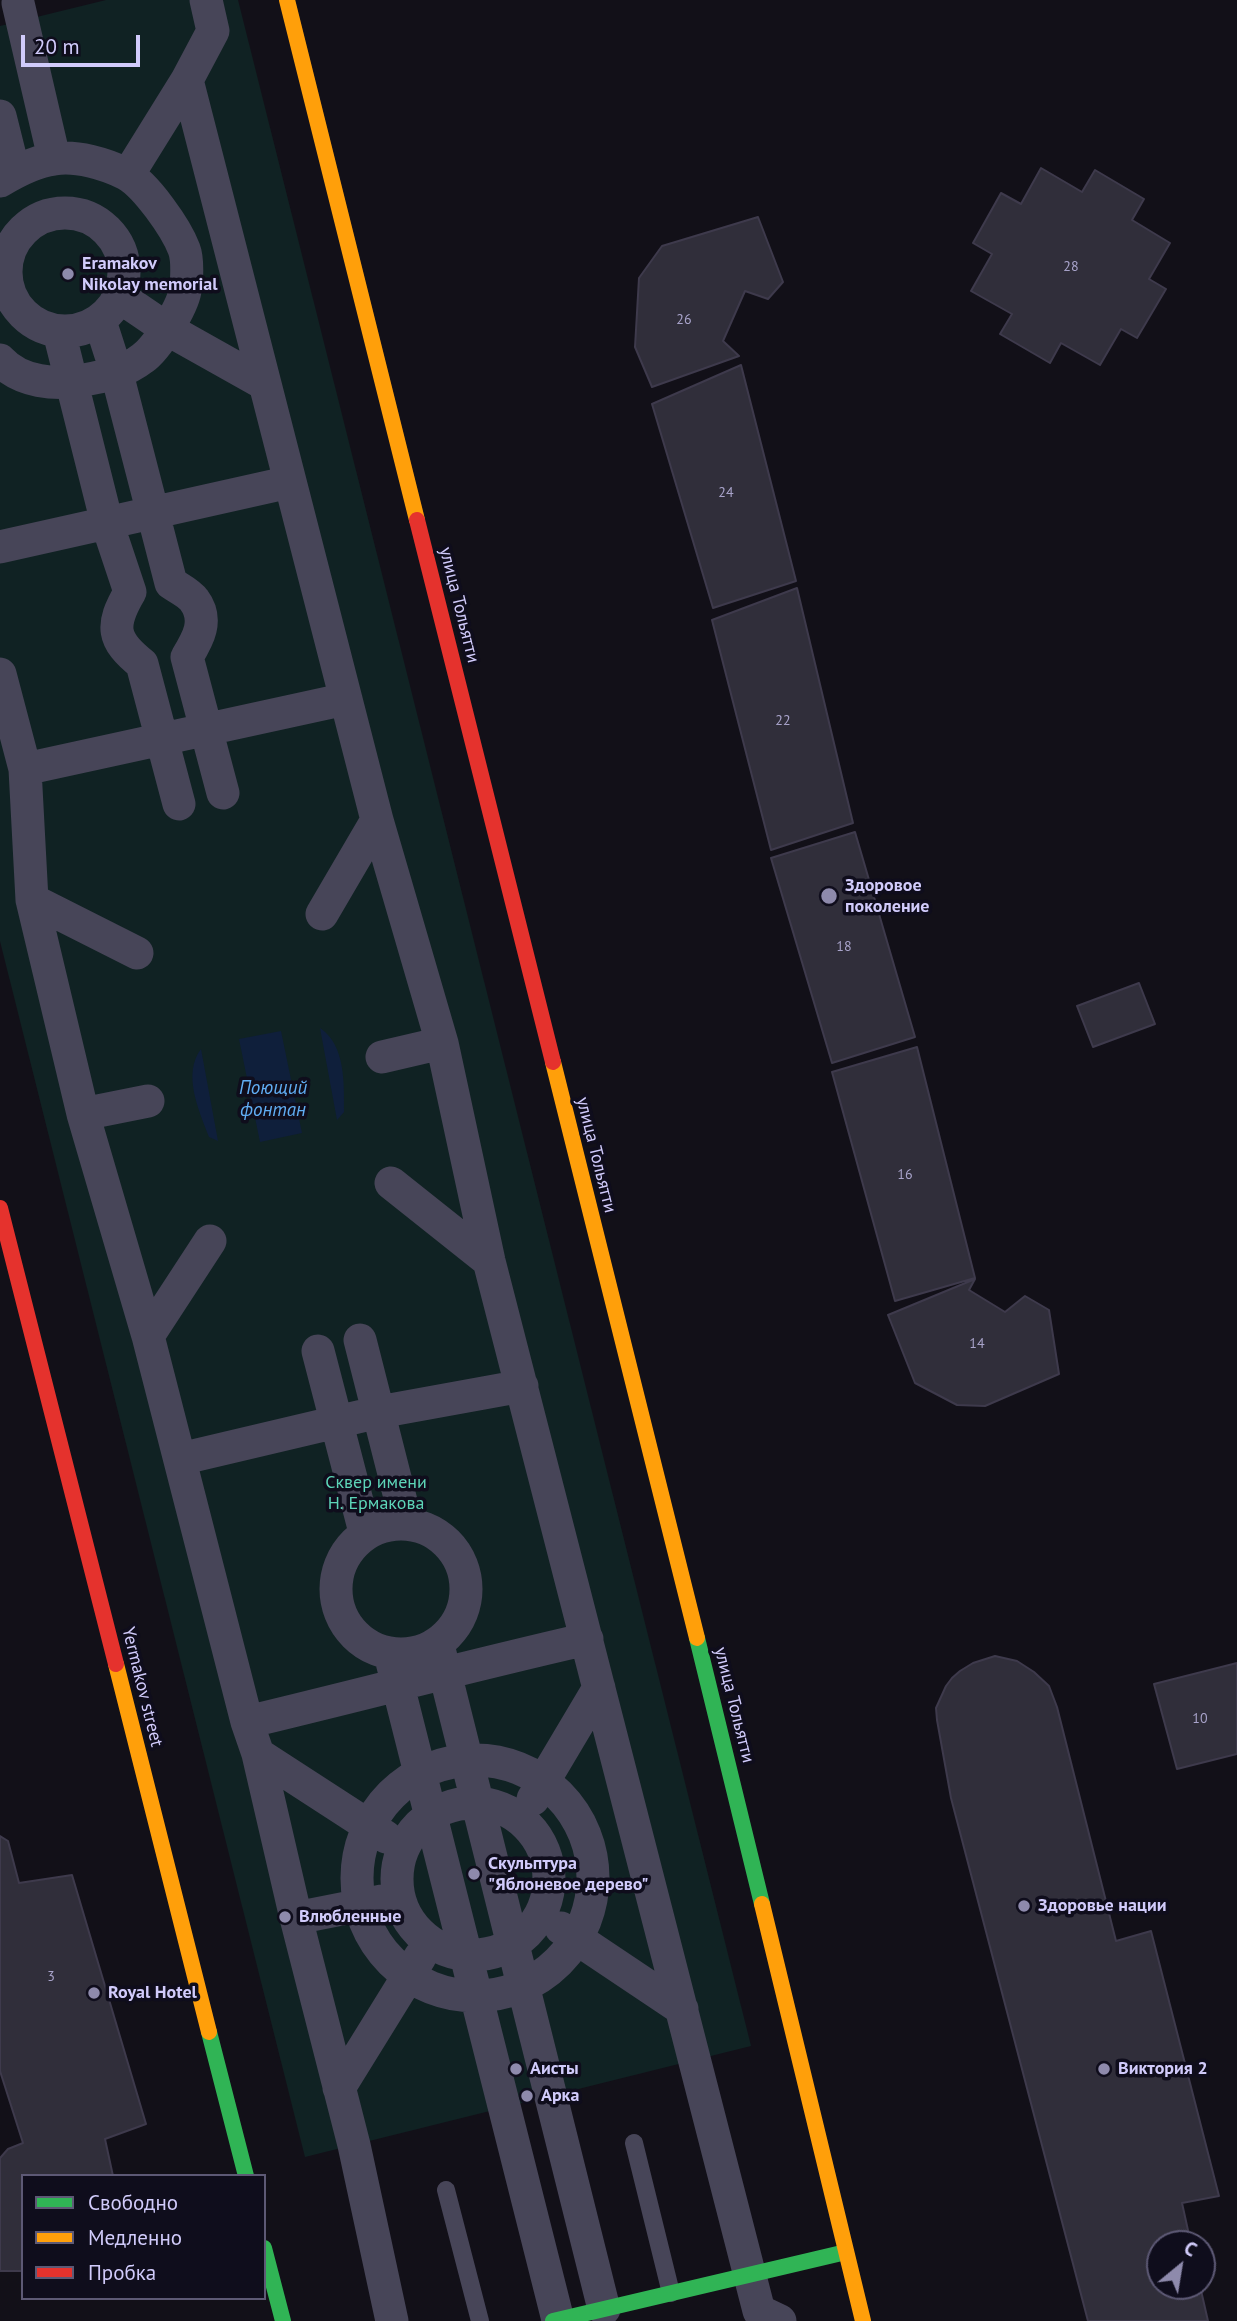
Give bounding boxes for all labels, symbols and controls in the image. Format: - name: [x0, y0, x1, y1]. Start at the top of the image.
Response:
- scale bar: [24, 21, 144, 65]
- text: 20 m: [34, 33, 80, 60]
- place label: Eramakov Nikolay memorial: [82, 253, 218, 296]
- house number: 28: [1063, 259, 1079, 275]
- marker: Eramakov Nikolay memorial: [60, 266, 76, 282]
- house number: 26: [676, 312, 692, 328]
- house number: 24: [718, 485, 734, 501]
- street label: улица Тольятти: [434, 545, 484, 665]
- house number: 22: [775, 713, 791, 729]
- place label: Здоровое поколение: [845, 875, 930, 917]
- marker: Здоровое поколение: [819, 886, 839, 906]
- house number: 18: [836, 939, 852, 955]
- water label: Поющий фонтан: [239, 1078, 307, 1122]
- street label: улица Тольятти: [571, 1095, 621, 1215]
- house number: 16: [897, 1167, 913, 1183]
- house number: 14: [969, 1336, 985, 1352]
- park label: Сквер имени Н. Ермакова: [325, 1472, 427, 1514]
- street label: Yermakov street: [117, 1625, 167, 1749]
- street label: улица Тольятти: [709, 1645, 759, 1765]
- house number: 10: [1192, 1711, 1208, 1727]
- place label: Скульптура "Яблоневое дерево": [488, 1853, 648, 1896]
- marker: Скульптура "Яблоневое дерево": [466, 1866, 482, 1882]
- place label: Здоровье нации: [1038, 1895, 1167, 1917]
- marker: Здоровье нации: [1016, 1898, 1032, 1914]
- place label: Влюбленные: [299, 1906, 401, 1928]
- marker: Влюбленные: [277, 1909, 293, 1925]
- house number: 3: [47, 1969, 55, 1985]
- place label: Royal Hotel: [108, 1982, 197, 2004]
- marker: Royal Hotel: [86, 1985, 102, 2001]
- place label: Аисты: [530, 2058, 579, 2080]
- place label: Виктория 2: [1118, 2058, 1208, 2080]
- marker: Аисты: [508, 2061, 524, 2077]
- marker: Виктория 2: [1096, 2061, 1112, 2077]
- place label: Арка: [541, 2085, 579, 2107]
- marker: Арка: [519, 2088, 535, 2104]
- legend: [21, 2174, 266, 2300]
- text: Свободно: [88, 2189, 178, 2216]
- text: Медленно: [88, 2224, 182, 2251]
- north arrow: [1146, 2230, 1216, 2300]
- text: С: [1180, 2235, 1201, 2262]
- text: Пробка: [88, 2259, 156, 2286]

